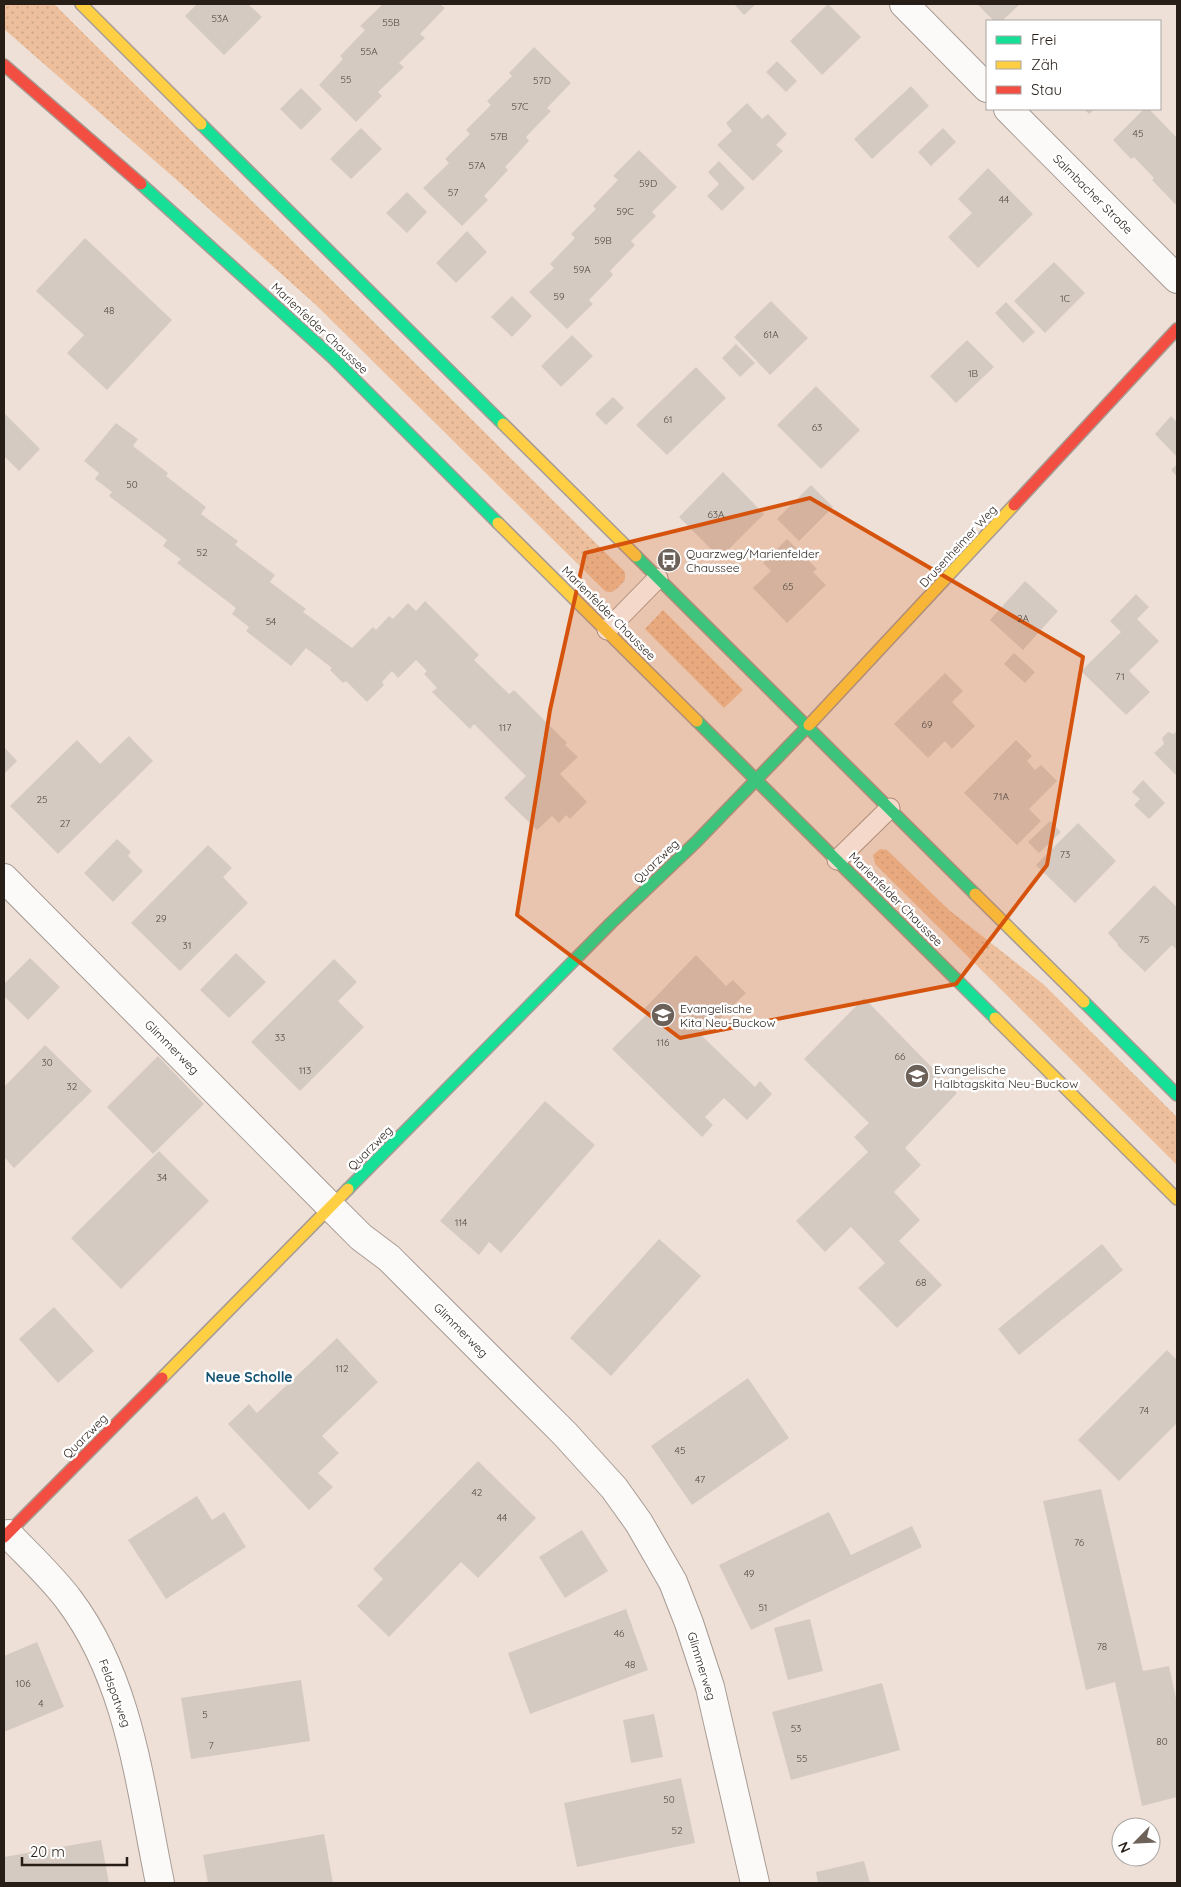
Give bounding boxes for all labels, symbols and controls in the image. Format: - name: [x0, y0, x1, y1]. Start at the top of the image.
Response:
- house number: 53A: [211, 12, 229, 25]
- house number: 55B: [382, 16, 400, 29]
- legend: [986, 20, 1161, 110]
- text: Frei: [1031, 30, 1057, 49]
- house number: 55A: [360, 45, 378, 58]
- text: Zäh: [1031, 55, 1058, 74]
- house number: 55: [341, 73, 351, 86]
- house number: 57D: [533, 74, 551, 87]
- text: Stau: [1031, 80, 1062, 99]
- house number: 57C: [512, 100, 529, 113]
- house number: 45: [1133, 127, 1143, 140]
- house number: 57B: [490, 130, 508, 143]
- street label: Salmbacher Straße: [1050, 151, 1136, 237]
- house number: 57A: [468, 159, 486, 172]
- house number: 59D: [639, 177, 657, 190]
- house number: 57: [448, 186, 458, 199]
- house number: 44: [999, 193, 1009, 206]
- house number: 59C: [616, 205, 634, 218]
- house number: 59B: [594, 234, 612, 247]
- house number: 59A: [573, 263, 591, 276]
- street label: Marienfelder Chaussee: [269, 279, 372, 377]
- house number: 59: [553, 290, 565, 303]
- house number: 1C: [1060, 292, 1071, 305]
- house number: 48: [104, 304, 114, 317]
- house number: 61A: [763, 328, 779, 341]
- house number: 1B: [968, 367, 979, 380]
- house number: 61: [663, 413, 673, 426]
- house number: 63: [812, 421, 822, 434]
- house number: 50: [126, 478, 138, 491]
- street label: Drusenheimer Weg: [916, 502, 1000, 590]
- house number: 63A: [707, 508, 725, 521]
- house number: 52: [197, 546, 208, 559]
- place label: Quarzweg/Marienfelder Chaussee: [686, 546, 820, 575]
- bus stop icon: Quarzweg/Marienfelder Chaussee: [656, 547, 682, 573]
- street label: Marienfelder Chaussee: [559, 563, 659, 663]
- house number: 65: [783, 580, 793, 593]
- house number: 2A: [1017, 612, 1030, 625]
- house number: 54: [266, 615, 276, 628]
- house number: 71: [1115, 670, 1125, 683]
- house number: 69: [922, 718, 933, 731]
- house number: 117: [499, 721, 511, 734]
- house number: 71A: [993, 790, 1009, 803]
- house number: 25: [37, 793, 48, 806]
- house number: 27: [60, 817, 70, 830]
- street label: Quarzweg: [630, 836, 682, 886]
- house number: 73: [1060, 848, 1070, 861]
- street label: Marienfelder Chaussee: [846, 849, 946, 949]
- house number: 29: [155, 912, 167, 925]
- house number: 75: [1139, 933, 1149, 946]
- house number: 31: [183, 939, 191, 952]
- place label: Evangelische Kita Neu-Buckow: [680, 1001, 776, 1030]
- school or university icon: Evangelische Kita Neu-Buckow: [650, 1002, 676, 1028]
- street label: Glimmerweg: [142, 1017, 202, 1077]
- house number: 33: [275, 1031, 285, 1044]
- house number: 116: [657, 1036, 670, 1049]
- house number: 66: [895, 1050, 906, 1063]
- house number: 30: [41, 1056, 53, 1069]
- place label: Evangelische Halbtagskita Neu-Buckow: [934, 1062, 1078, 1091]
- school or university icon: Evangelische Halbtagskita Neu-Buckow: [904, 1063, 930, 1089]
- house number: 113: [299, 1064, 311, 1077]
- house number: 32: [67, 1080, 78, 1093]
- street label: Quarzweg: [345, 1123, 395, 1173]
- house number: 34: [157, 1171, 167, 1184]
- house number: 114: [455, 1216, 467, 1229]
- house number: 68: [916, 1276, 926, 1289]
- street label: Glimmerweg: [431, 1300, 491, 1360]
- house number: 112: [336, 1362, 349, 1375]
- district label: Neue Scholle: [205, 1368, 293, 1386]
- house number: 74: [1139, 1404, 1149, 1417]
- street label: Quarzweg: [60, 1411, 110, 1461]
- house number: 45: [675, 1444, 685, 1457]
- house number: 47: [695, 1473, 705, 1486]
- house number: 42: [472, 1486, 483, 1499]
- house number: 44: [497, 1511, 507, 1524]
- house number: 76: [1074, 1536, 1085, 1549]
- house number: 49: [744, 1567, 755, 1580]
- house number: 51: [758, 1601, 768, 1614]
- house number: 46: [614, 1627, 625, 1640]
- street label: Glimmerweg: [684, 1630, 720, 1702]
- house number: 78: [1097, 1640, 1107, 1653]
- street label: Feldspatweg: [96, 1657, 134, 1729]
- house number: 48: [625, 1658, 635, 1671]
- house number: 106: [15, 1677, 31, 1690]
- house number: 4: [38, 1697, 44, 1710]
- house number: 5: [202, 1708, 208, 1721]
- house number: 53: [791, 1722, 801, 1735]
- house number: 80: [1156, 1735, 1168, 1748]
- house number: 7: [208, 1739, 214, 1752]
- house number: 55: [797, 1752, 807, 1765]
- house number: 50: [663, 1793, 675, 1806]
- north arrow: [1111, 1817, 1161, 1867]
- house number: 52: [672, 1824, 683, 1837]
- scale bar: [22, 1834, 128, 1866]
- text: N: [1114, 1839, 1134, 1856]
- text: 20 m: [30, 1842, 65, 1861]

